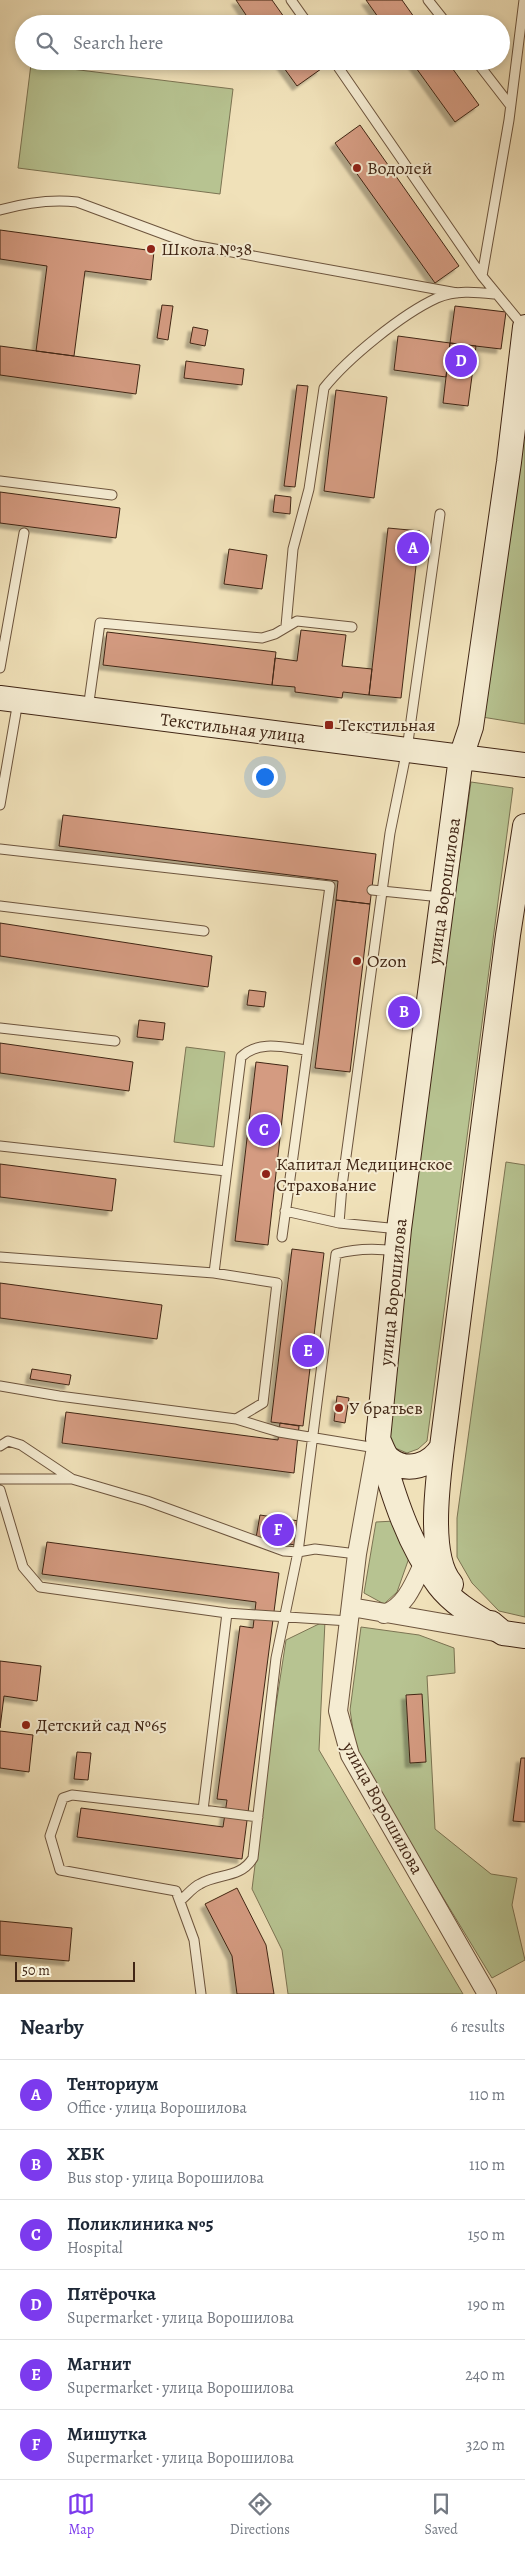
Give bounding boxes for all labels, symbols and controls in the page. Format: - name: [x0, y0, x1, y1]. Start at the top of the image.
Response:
- search box: [15, 15, 510, 70]
- icon: search: [33, 29, 61, 57]
- text: Search here: [73, 30, 163, 56]
- place label: Водолей: [367, 156, 432, 180]
- marker: Водолей: [351, 162, 363, 174]
- place label: Школа №38: [161, 237, 252, 261]
- marker: Школа №38: [145, 243, 157, 255]
- pin: D: [445, 342, 477, 380]
- pin: A: [397, 529, 429, 567]
- street label: Текстильная улица: [159, 707, 308, 749]
- place label: Текстильная: [339, 713, 436, 737]
- marker: Текстильная: [323, 719, 335, 731]
- your location: [252, 764, 278, 790]
- street label: улица Ворошилова: [422, 815, 466, 967]
- place label: Ozon: [367, 949, 407, 973]
- marker: Ozon: [351, 955, 363, 967]
- pin: B: [388, 993, 420, 1031]
- pin: C: [248, 1111, 280, 1149]
- place label: Капитал Медицинское Страхование: [276, 1152, 453, 1197]
- marker: Капитал Медицинское Страхование: [260, 1168, 272, 1180]
- street label: улица Ворошилова: [373, 1216, 413, 1368]
- pin: E: [292, 1332, 324, 1370]
- place label: У братьев: [349, 1396, 423, 1420]
- marker: У братьев: [333, 1402, 345, 1414]
- pin: F: [262, 1511, 294, 1549]
- place label: Детский сад №65: [36, 1713, 167, 1737]
- marker: Детский сад №65: [20, 1719, 32, 1731]
- street label: улица Ворошилова: [336, 1737, 430, 1879]
- scale bar: [15, 1959, 135, 1982]
- text: 50 m: [22, 1961, 50, 1980]
- text: Nearby: [20, 2013, 83, 2041]
- text: 6 results: [451, 2016, 505, 2038]
- text: Тенториум: [67, 2071, 159, 2097]
- text: A: [31, 2084, 41, 2106]
- text: 110 m: [469, 2084, 505, 2106]
- text: Office · улица Ворошилова: [67, 2097, 247, 2119]
- text: ХБК: [67, 2141, 105, 2167]
- text: B: [31, 2154, 41, 2176]
- text: 110 m: [469, 2154, 505, 2176]
- text: Bus stop · улица Ворошилова: [67, 2167, 264, 2189]
- text: Поликлиника №5: [67, 2211, 214, 2237]
- text: C: [31, 2224, 41, 2246]
- text: 150 m: [468, 2224, 505, 2246]
- text: Hospital: [67, 2237, 123, 2259]
- text: Пятёрочка: [67, 2281, 156, 2307]
- text: D: [30, 2294, 42, 2316]
- text: 190 m: [467, 2294, 505, 2316]
- text: Supermarket · улица Ворошилова: [67, 2307, 294, 2329]
- text: Магнит: [67, 2351, 131, 2377]
- text: E: [31, 2364, 41, 2386]
- text: 240 m: [465, 2364, 505, 2386]
- text: Supermarket · улица Ворошилова: [67, 2377, 294, 2399]
- text: Мишутка: [67, 2421, 147, 2447]
- text: F: [32, 2434, 40, 2456]
- text: 320 m: [466, 2434, 505, 2456]
- text: Supermarket · улица Ворошилова: [67, 2447, 294, 2469]
- tab: Map: [67, 2490, 95, 2539]
- tab: Directions: [230, 2490, 290, 2539]
- tab: Saved: [425, 2490, 458, 2539]

